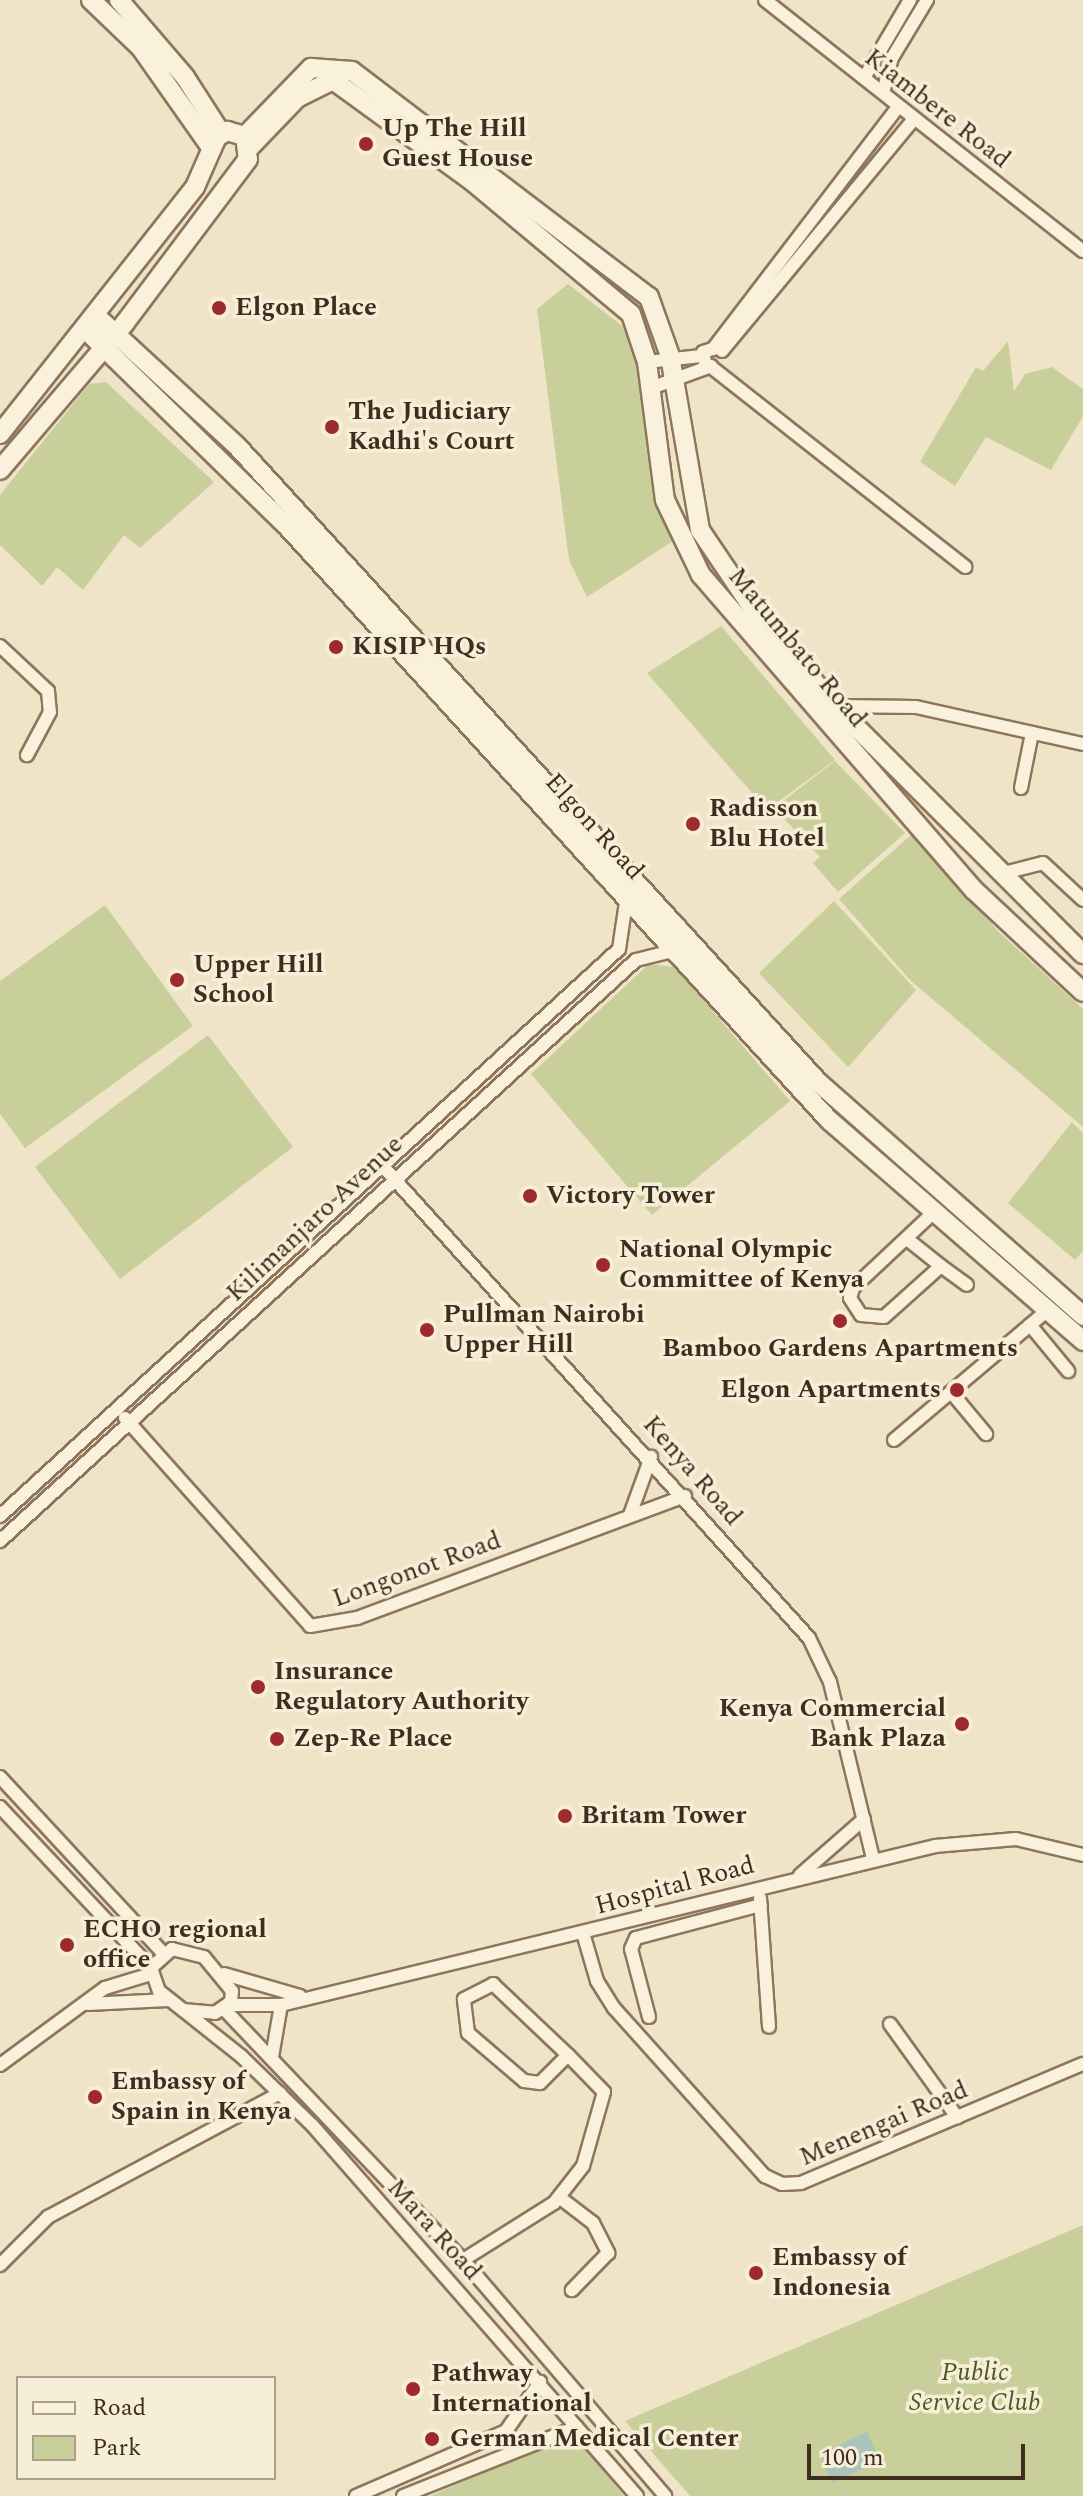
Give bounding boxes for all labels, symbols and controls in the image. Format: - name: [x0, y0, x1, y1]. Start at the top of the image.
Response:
- street label: Kiambere Road: [858, 42, 1016, 176]
- place label: Up The Hill Guest House: [382, 113, 533, 174]
- marker: Up The Hill Guest House: [357, 135, 375, 153]
- place label: Elgon Place: [235, 292, 377, 324]
- marker: Elgon Place: [210, 299, 228, 317]
- place label: The Judiciary Kadhi's Court: [348, 396, 514, 458]
- marker: The Judiciary Kadhi's Court: [323, 418, 341, 436]
- street label: Matumbato Road: [721, 562, 873, 734]
- place label: KISIP HQs: [352, 631, 486, 663]
- marker: KISIP HQs: [327, 638, 345, 656]
- street label: Elgon Road: [538, 767, 650, 887]
- place label: Radisson Blu Hotel: [709, 793, 825, 854]
- marker: Radisson Blu Hotel: [684, 815, 702, 833]
- place label: Upper Hill School: [193, 949, 323, 1010]
- marker: Upper Hill School: [168, 971, 186, 989]
- street label: Kilimanjaro Avenue: [220, 1129, 410, 1309]
- place label: Victory Tower: [546, 1180, 715, 1212]
- marker: Victory Tower: [521, 1187, 539, 1205]
- place label: National Olympic Committee of Kenya: [619, 1234, 864, 1296]
- marker: National Olympic Committee of Kenya: [594, 1256, 612, 1274]
- place label: Pullman Nairobi Upper Hill: [443, 1299, 645, 1360]
- marker: Bamboo Gardens Apartments: [831, 1312, 849, 1330]
- marker: Pullman Nairobi Upper Hill: [418, 1321, 436, 1339]
- place label: Bamboo Gardens Apartments: [662, 1333, 1018, 1365]
- place label: Elgon Apartments: [720, 1374, 941, 1406]
- marker: Elgon Apartments: [948, 1381, 966, 1399]
- street label: Kenya Road: [636, 1409, 748, 1533]
- street label: Longonot Road: [329, 1525, 505, 1615]
- place label: Insurance Regulatory Authority: [274, 1656, 528, 1718]
- marker: Insurance Regulatory Authority: [249, 1678, 267, 1696]
- place label: Kenya Commercial Bank Plaza: [719, 1693, 946, 1754]
- marker: Kenya Commercial Bank Plaza: [953, 1715, 971, 1733]
- place label: Zep-Re Place: [293, 1723, 452, 1755]
- marker: Zep-Re Place: [268, 1730, 286, 1748]
- place label: Britam Tower: [581, 1800, 746, 1832]
- marker: Britam Tower: [556, 1807, 574, 1825]
- street label: Hospital Road: [592, 1850, 758, 1922]
- place label: ECHO regional office: [83, 1914, 267, 1976]
- marker: ECHO regional office: [58, 1936, 76, 1954]
- place label: Embassy of Spain in Kenya: [111, 2066, 291, 2128]
- street label: Menengai Road: [795, 2074, 973, 2174]
- marker: Embassy of Spain in Kenya: [86, 2088, 104, 2106]
- street label: Mara Road: [380, 2173, 488, 2287]
- place label: Embassy of Indonesia: [772, 2242, 907, 2304]
- marker: Embassy of Indonesia: [747, 2264, 765, 2282]
- park label: Public Service Club: [909, 2357, 1041, 2418]
- place label: Pathway International: [431, 2358, 592, 2420]
- legend: [16, 2376, 276, 2480]
- marker: Pathway International: [402, 2378, 424, 2400]
- text: Road: [92, 2390, 146, 2426]
- place label: German Medical Center: [450, 2423, 738, 2455]
- marker: German Medical Center: [421, 2428, 443, 2450]
- scale bar: [811, 2428, 1029, 2478]
- text: Park: [92, 2430, 142, 2466]
- text: 100 m: [821, 2440, 884, 2476]

